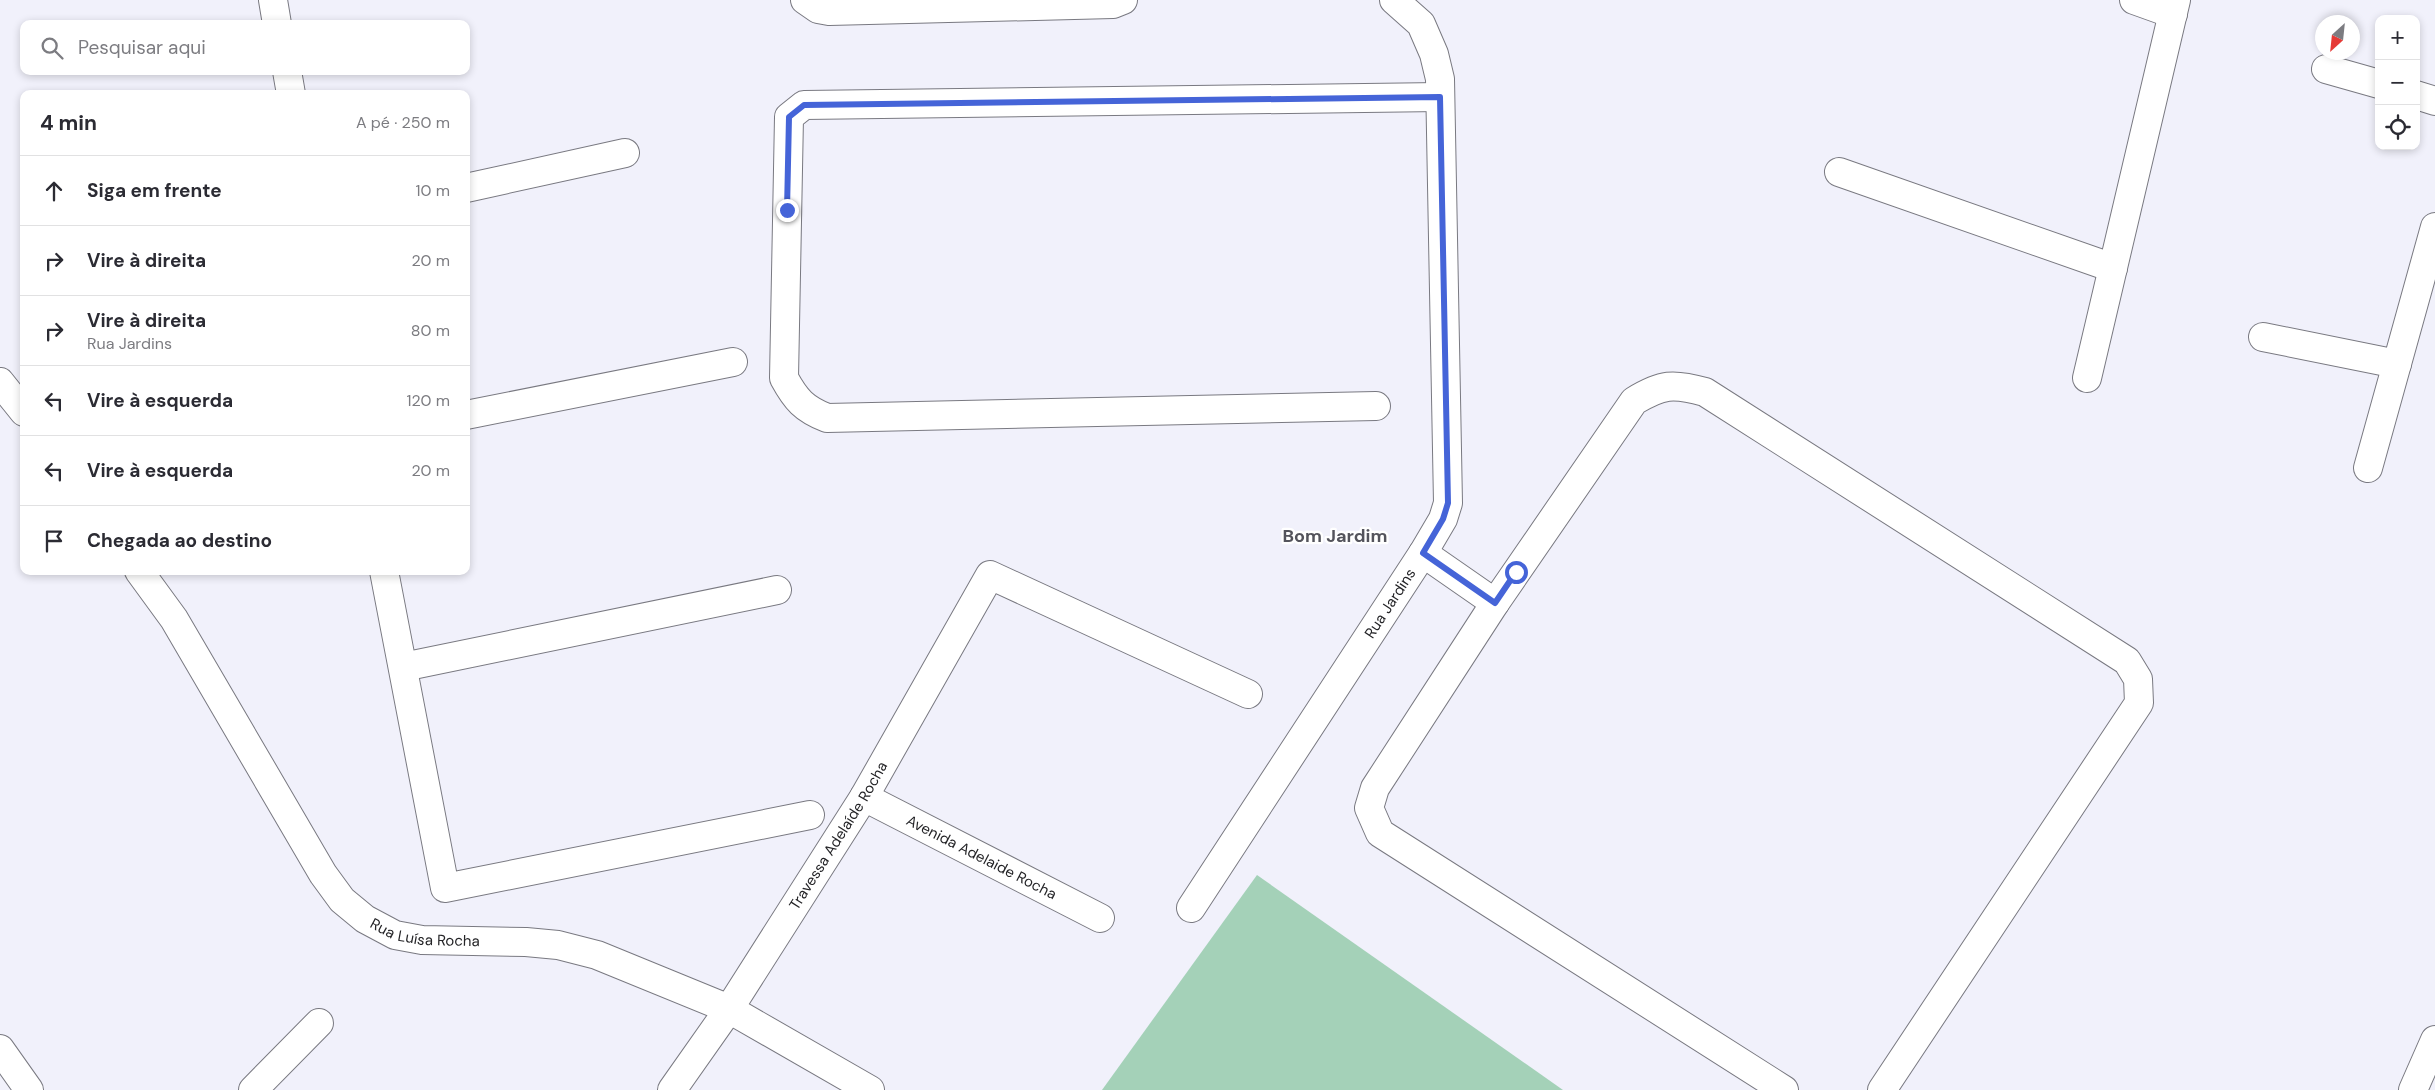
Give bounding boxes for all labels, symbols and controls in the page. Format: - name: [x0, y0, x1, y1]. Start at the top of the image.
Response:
- north arrow: [2315, 15, 2360, 60]
- map controls: [2375, 15, 2420, 150]
- button: +: [2375, 15, 2420, 60]
- search box: [20, 20, 470, 75]
- icon: search: [38, 34, 66, 62]
- text: Pesquisar aqui: [78, 35, 206, 60]
- button: −: [2375, 60, 2420, 105]
- button: locate: [2375, 105, 2420, 150]
- text: 4 min: [40, 109, 97, 137]
- text: A pé · 250 m: [356, 112, 450, 133]
- icon: ahead: [40, 177, 68, 205]
- text: Siga em frente: [87, 178, 222, 203]
- text: 10 m: [416, 180, 450, 201]
- route end: [776, 199, 799, 222]
- icon: right: [40, 247, 68, 275]
- text: Vire à direita: [87, 248, 206, 273]
- text: 20 m: [411, 250, 450, 271]
- text: Vire à direita: [87, 308, 206, 333]
- icon: right: [40, 317, 68, 345]
- text: 80 m: [411, 320, 450, 341]
- text: Rua Jardins: [87, 333, 172, 354]
- icon: left: [40, 387, 68, 415]
- text: Vire à esquerda: [87, 388, 233, 413]
- text: 120 m: [406, 390, 450, 411]
- icon: left: [40, 457, 68, 485]
- text: Vire à esquerda: [87, 458, 233, 483]
- text: 20 m: [411, 460, 450, 481]
- district label: Bom Jardim: [1283, 524, 1387, 548]
- icon: arrive: [40, 527, 68, 555]
- text: Chegada ao destino: [87, 528, 272, 553]
- route start: [1505, 561, 1528, 584]
- street label: Rua Jardins: [1360, 564, 1420, 642]
- street label: Travessa Adelaíde Rocha: [785, 758, 892, 914]
- street label: Avenida Adelaide Rocha: [903, 810, 1060, 904]
- street label: Rua Luísa Rocha: [367, 914, 480, 951]

